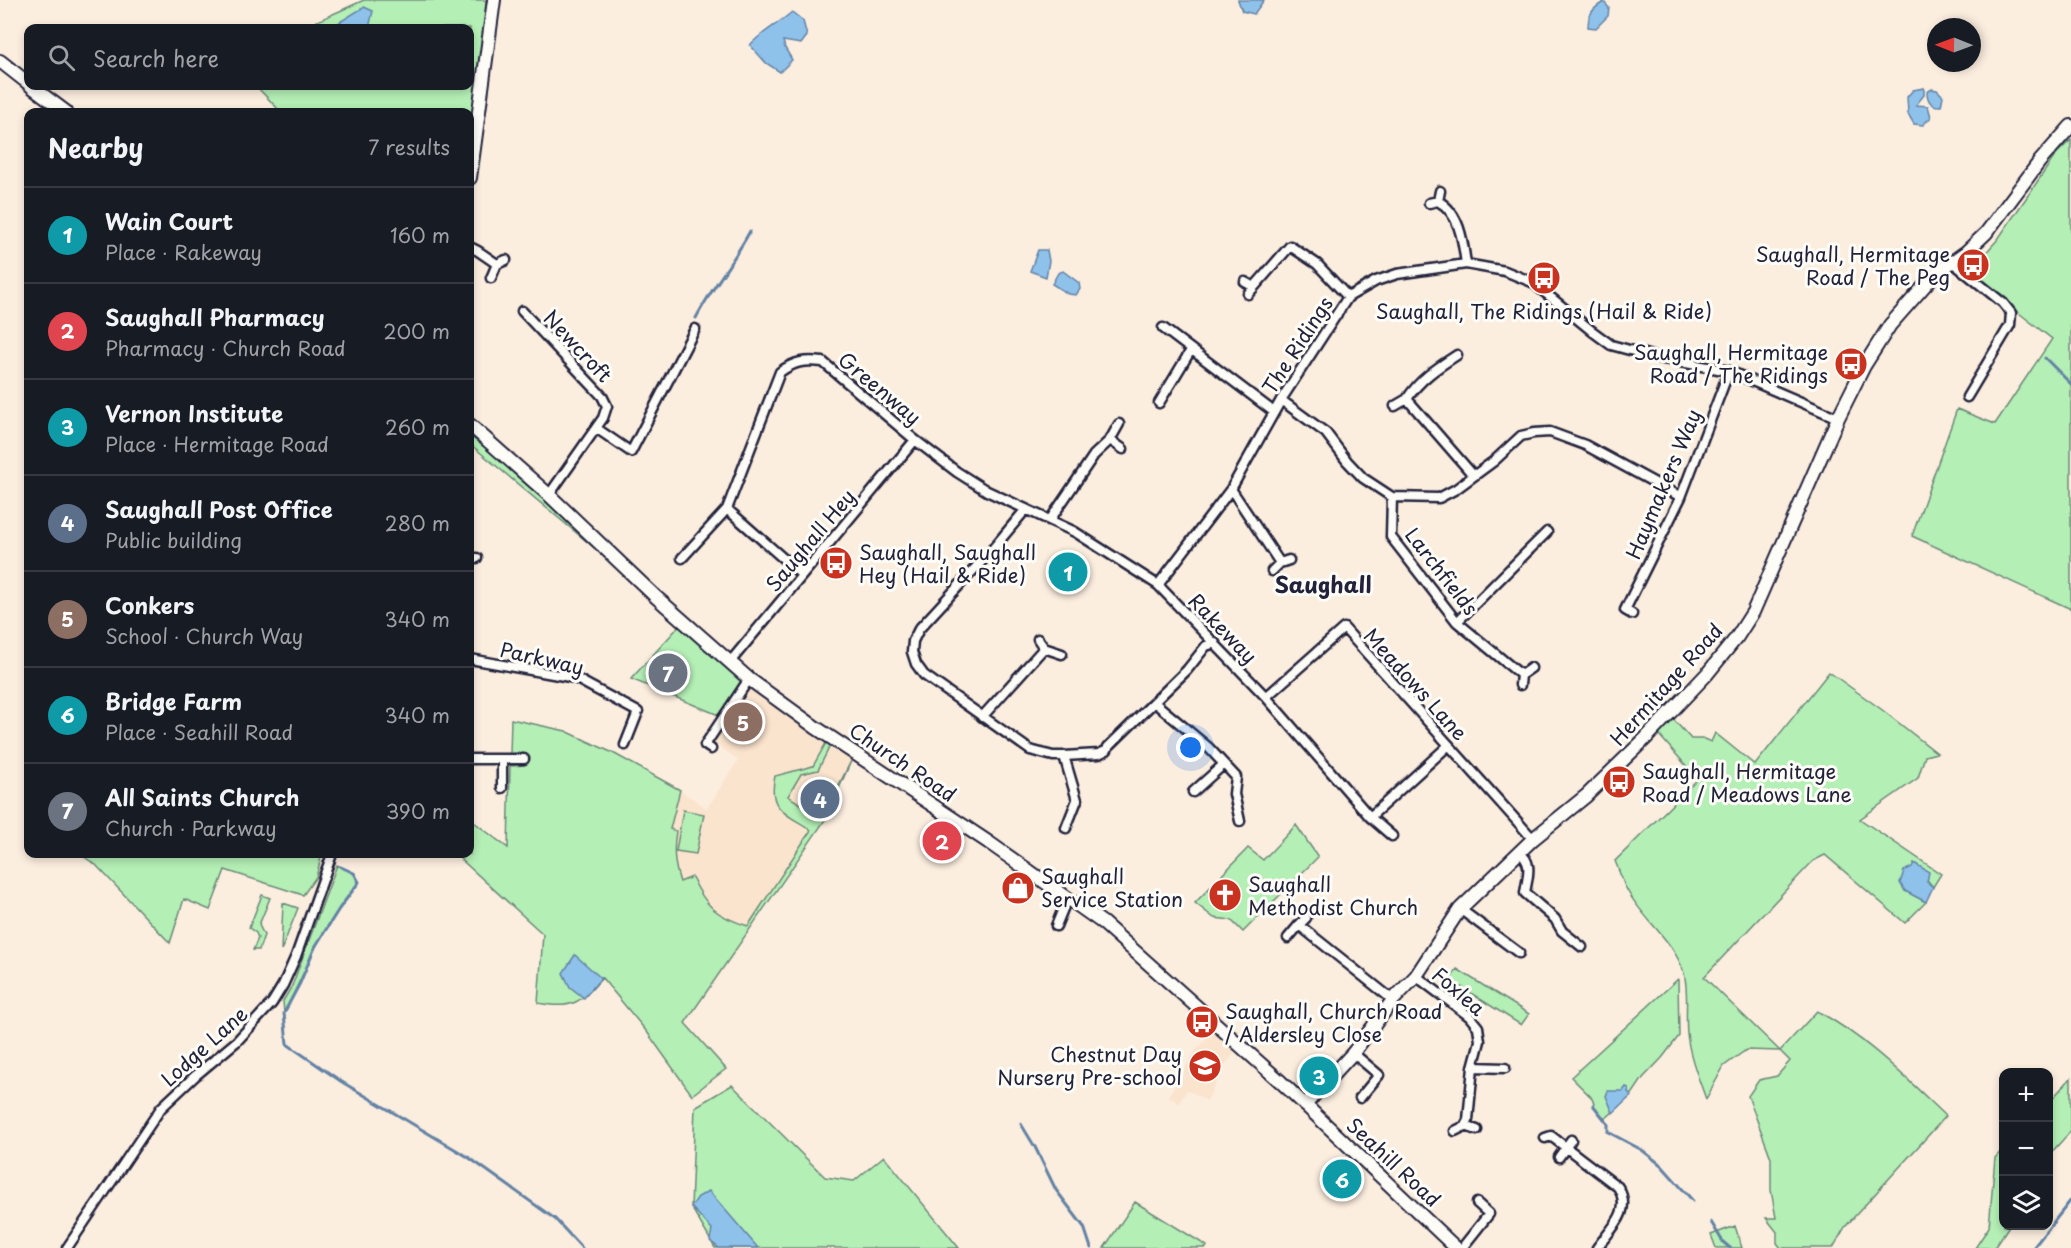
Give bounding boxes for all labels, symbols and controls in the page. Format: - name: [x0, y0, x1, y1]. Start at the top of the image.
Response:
- north arrow: [1927, 18, 1981, 72]
- search box: [24, 24, 474, 90]
- icon: search: [45, 41, 78, 74]
- text: Search here: [93, 41, 219, 74]
- text: Nearby: [48, 128, 143, 167]
- text: 7 results: [368, 132, 450, 162]
- text: Wain Court: [105, 204, 233, 237]
- text: 1: [63, 220, 72, 250]
- text: 160 m: [390, 220, 450, 250]
- text: Place · Rakeway: [105, 237, 262, 267]
- place label: Saughall, Hermitage Road / The Peg: [1756, 239, 1950, 292]
- bus stop icon: Saughall, Hermitage Road / The Peg: [1955, 247, 1991, 283]
- bus stop icon: Saughall, The Ridings (Hail & Ride): [1526, 260, 1562, 296]
- street label: The Ridings: [1254, 290, 1340, 400]
- place label: Saughall, The Ridings (Hail & Ride): [1376, 296, 1712, 326]
- text: Saughall Pharmacy: [105, 300, 325, 333]
- street label: Newcroft: [537, 303, 619, 389]
- text: 2: [60, 316, 75, 346]
- text: 200 m: [383, 316, 450, 346]
- text: Pharmacy · Church Road: [105, 333, 346, 363]
- place label: Saughall, Hermitage Road / The Ridings: [1634, 337, 1828, 390]
- street label: Greenway: [832, 344, 928, 432]
- bus stop icon: Saughall, Hermitage Road / The Ridings: [1833, 346, 1869, 382]
- text: Vernon Institute: [105, 396, 283, 429]
- street label: Haymakers Way: [1618, 404, 1708, 564]
- text: 3: [61, 412, 74, 442]
- text: 260 m: [385, 412, 450, 442]
- text: Place · Hermitage Road: [105, 429, 329, 459]
- street label: Saughall Hey: [758, 482, 862, 598]
- text: Saughall Post Office: [105, 492, 333, 525]
- text: 4: [61, 508, 74, 538]
- text: 280 m: [385, 508, 450, 538]
- street label: Larchfields: [1398, 521, 1486, 621]
- text: Public building: [105, 525, 242, 555]
- place label: Saughall, Saughall Hey (Hail & Ride): [859, 537, 1036, 590]
- bus stop icon: Saughall, Saughall Hey (Hail & Ride): [818, 545, 854, 581]
- pin: 1: [1048, 550, 1088, 594]
- district label: Saughall: [1274, 567, 1372, 600]
- street label: Rakeway: [1182, 586, 1264, 670]
- text: Conkers: [105, 588, 194, 621]
- text: 5: [61, 604, 74, 634]
- text: 340 m: [385, 604, 450, 634]
- street label: Hermitage Road: [1603, 616, 1729, 752]
- text: School · Church Way: [105, 621, 303, 651]
- street label: Meadows Lane: [1357, 621, 1475, 747]
- street label: Parkway: [497, 634, 587, 682]
- pin: 7: [648, 650, 688, 696]
- text: Bridge Farm: [105, 684, 242, 717]
- text: 6: [60, 700, 75, 730]
- text: 340 m: [385, 700, 450, 730]
- pin: 5: [724, 700, 762, 744]
- street label: Church Road: [843, 715, 963, 809]
- text: Place · Seahill Road: [105, 717, 293, 747]
- your location: [1176, 733, 1205, 762]
- place label: Saughall, Hermitage Road / Meadows Lane: [1642, 756, 1852, 809]
- bus stop icon: Saughall, Hermitage Road / Meadows Lane: [1601, 764, 1637, 800]
- pin: 4: [800, 776, 840, 822]
- text: All Saints Church: [105, 780, 300, 813]
- text: 7: [62, 796, 73, 826]
- text: 390 m: [386, 796, 450, 826]
- text: Church · Parkway: [105, 813, 276, 843]
- pin: 2: [922, 818, 962, 864]
- place label: Saughall Service Station: [1041, 861, 1183, 914]
- place label: Saughall Methodist Church: [1248, 869, 1418, 922]
- shop icon: Saughall Service Station: [1000, 870, 1036, 906]
- church icon: Saughall Methodist Church: [1207, 877, 1243, 913]
- street label: Foxlea: [1426, 959, 1492, 1023]
- place label: Saughall, Church Road / Aldersley Close: [1225, 996, 1442, 1049]
- street label: Lodge Lane: [154, 999, 254, 1093]
- bus stop icon: Saughall, Church Road / Aldersley Close: [1184, 1004, 1220, 1040]
- place label: Chestnut Day Nursery Pre-school: [997, 1039, 1182, 1092]
- school or university icon: Chestnut Day Nursery Pre-school: [1187, 1048, 1223, 1084]
- pin: 3: [1300, 1054, 1338, 1098]
- map controls: [1999, 1068, 2053, 1230]
- button: +: [1999, 1068, 2053, 1122]
- street label: Seahill Road: [1340, 1110, 1448, 1214]
- button: −: [1999, 1122, 2053, 1176]
- pin: 6: [1322, 1156, 1362, 1202]
- button: layers: [1999, 1176, 2053, 1230]

